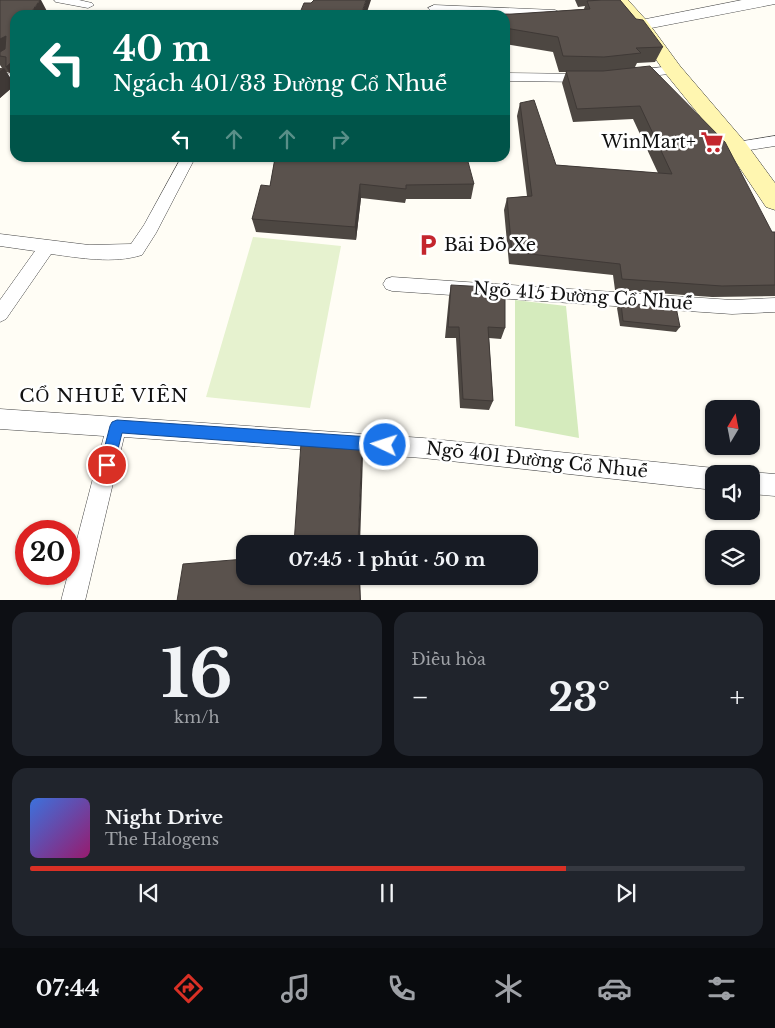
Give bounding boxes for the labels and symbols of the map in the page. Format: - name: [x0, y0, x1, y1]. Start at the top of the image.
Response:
- supermarket icon: WinMart+: [699, 129, 725, 155]
- place label: WinMart+: [601, 131, 696, 153]
- parking icon: Bãi Đỗ Xe: [415, 232, 441, 258]
- place label: Bãi Đỗ Xe: [444, 234, 536, 256]
- street label: Ngõ 415 Đường Cổ Nhuế: [472, 277, 694, 315]
- district label: CỔ NHUẾ VIÊN: [19, 384, 189, 407]
- north arrow: [705, 400, 760, 455]
- position arrow: [358, 418, 410, 470]
- street label: Ngõ 401 Đường Cổ Nhuế: [425, 437, 649, 483]
- pin: [86, 444, 128, 486]
- speed limit sign: 20: [15, 520, 80, 585]

